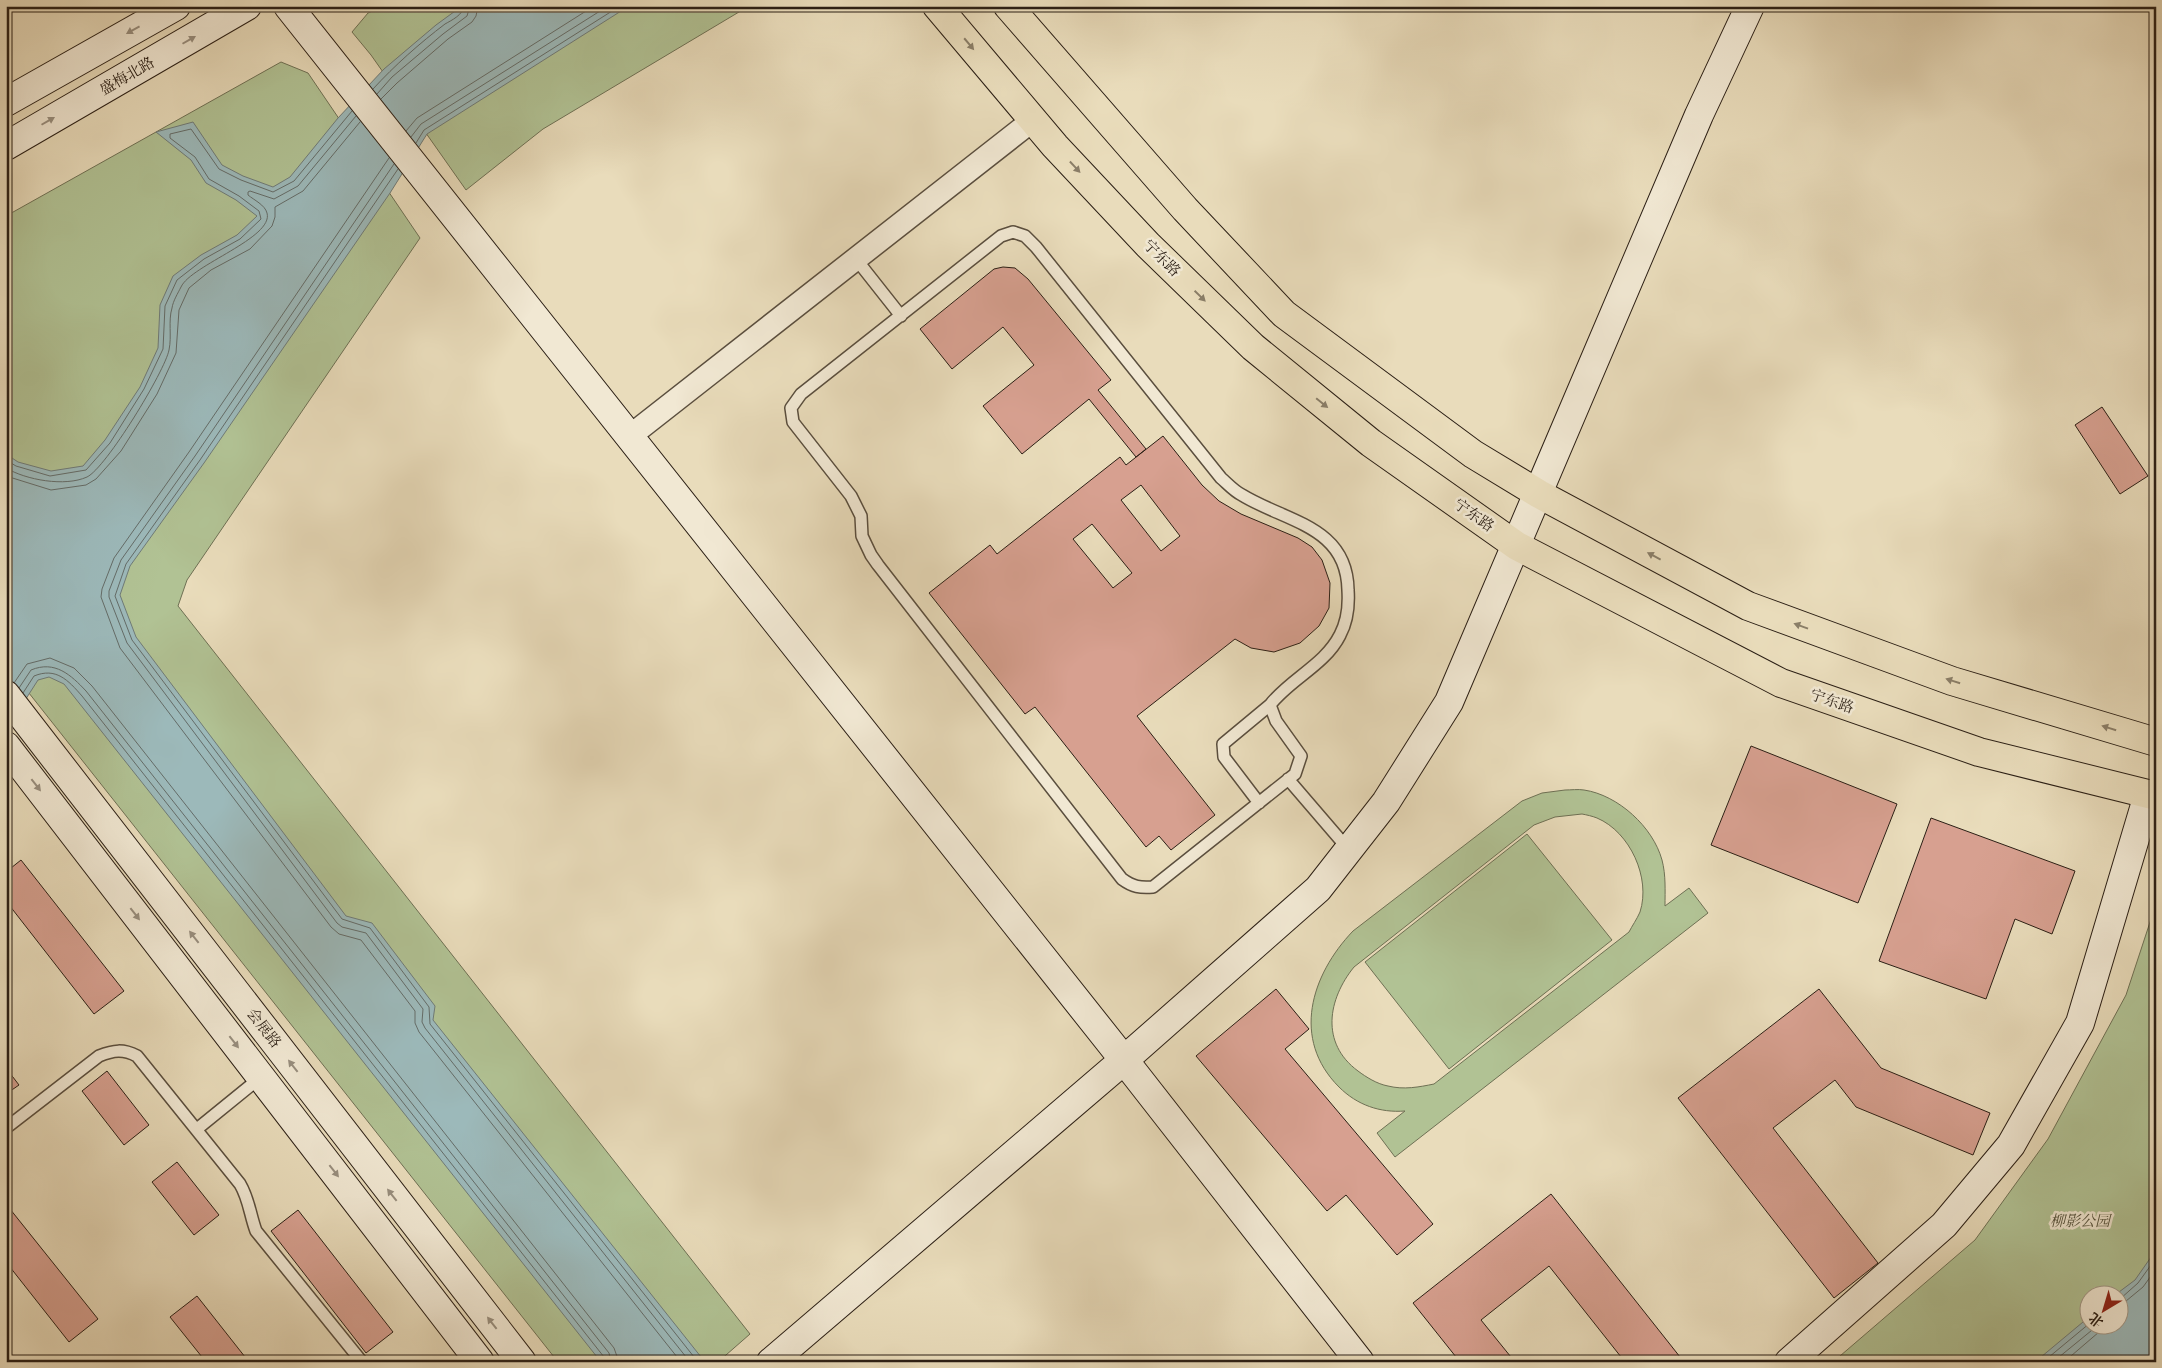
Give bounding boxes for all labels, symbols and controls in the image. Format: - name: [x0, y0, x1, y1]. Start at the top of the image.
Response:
- one-way arrow: [127, 26, 140, 35]
- one-way arrow: [182, 35, 195, 44]
- one-way arrow: [963, 37, 974, 50]
- street label: 盛梅北路: [97, 53, 159, 101]
- one-way arrow: [42, 117, 55, 126]
- one-way arrow: [1069, 161, 1081, 173]
- street label: 宁东路: [1138, 236, 1184, 282]
- one-way arrow: [1194, 290, 1206, 302]
- one-way arrow: [1315, 397, 1328, 408]
- street label: 宁东路: [1449, 495, 1498, 538]
- one-way arrow: [1647, 552, 1662, 560]
- one-way arrow: [1793, 622, 1808, 629]
- one-way arrow: [1946, 677, 1961, 684]
- street label: 宁东路: [1807, 685, 1856, 720]
- one-way arrow: [2101, 723, 2116, 731]
- one-way arrow: [31, 778, 41, 792]
- one-way arrow: [130, 907, 141, 920]
- one-way arrow: [188, 931, 199, 944]
- street label: 会展路: [241, 1005, 285, 1053]
- one-way arrow: [229, 1035, 240, 1048]
- one-way arrow: [288, 1059, 298, 1073]
- one-way arrow: [328, 1164, 339, 1177]
- one-way arrow: [387, 1189, 398, 1202]
- park label: 柳影公园: [2050, 1212, 2112, 1233]
- north arrow: [2080, 1286, 2130, 1336]
- text: 北: [2086, 1307, 2108, 1331]
- one-way arrow: [486, 1317, 497, 1330]

